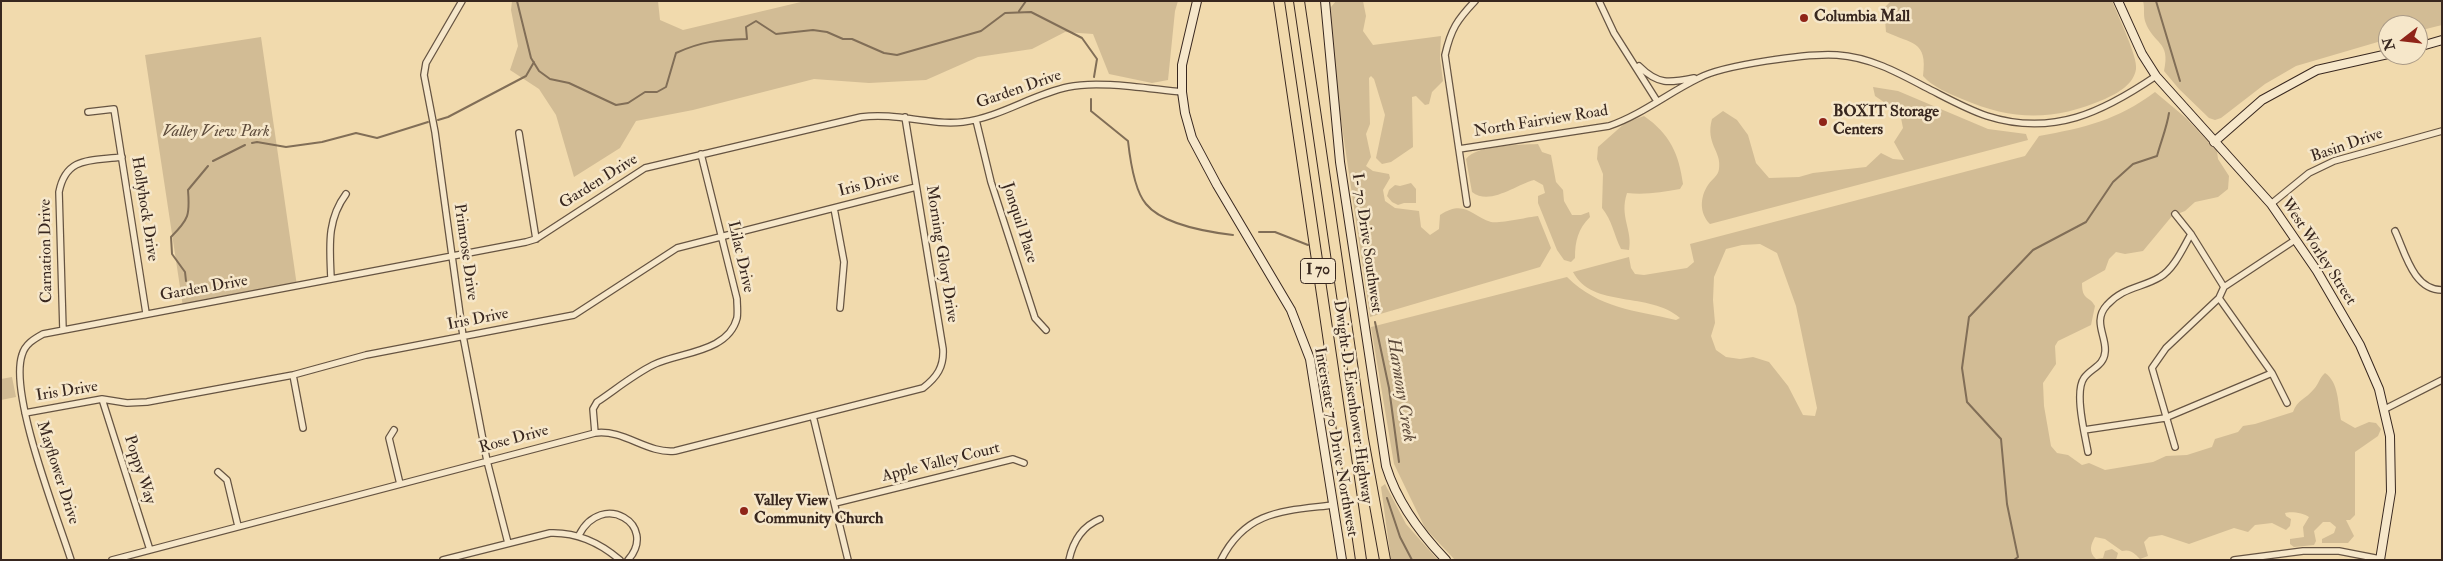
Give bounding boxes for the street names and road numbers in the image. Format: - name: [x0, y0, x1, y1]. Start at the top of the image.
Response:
- street label: Garden Drive: [974, 66, 1064, 114]
- street label: North Fairview Road: [1473, 102, 1609, 142]
- street label: Basin Drive: [2308, 125, 2386, 167]
- street label: Garden Drive: [556, 150, 642, 214]
- street label: Hollyhock Drive: [126, 155, 162, 263]
- street label: Iris Drive: [837, 168, 901, 202]
- street label: I- 70 Drive Southwest: [1347, 172, 1385, 314]
- street label: Jonquil Place: [997, 180, 1041, 266]
- street label: Morning Glory Drive: [921, 184, 961, 324]
- street label: West Worley Street: [2276, 195, 2360, 309]
- street label: Carnation Drive: [36, 199, 58, 303]
- street label: Primrose Drive: [449, 202, 481, 302]
- street label: Lilac Drive: [722, 219, 758, 295]
- road number: I 70: [1300, 258, 1336, 284]
- street label: Garden Drive: [159, 272, 249, 306]
- street label: Dwight D. Eisenhower Highway: [1328, 299, 1376, 505]
- street label: Iris Drive: [446, 305, 510, 335]
- street label: Interstate 70 Drive Northwest: [1309, 346, 1361, 538]
- street label: Iris Drive: [35, 378, 99, 406]
- street label: Mayflower Drive: [31, 419, 83, 527]
- street label: Rose Drive: [477, 422, 551, 458]
- street label: Poppy Way: [119, 433, 159, 507]
- street label: Apple Valley Court: [880, 439, 1002, 487]

